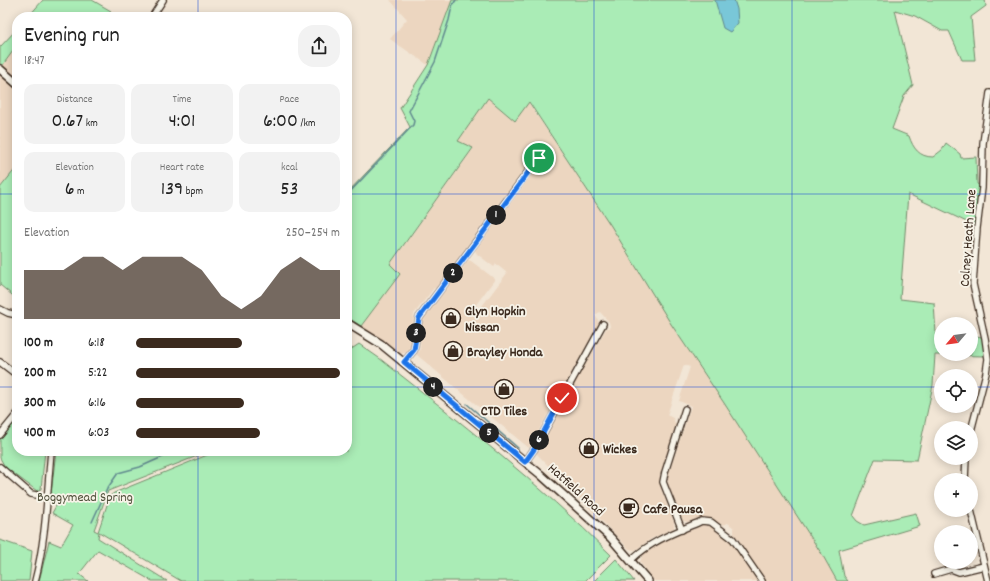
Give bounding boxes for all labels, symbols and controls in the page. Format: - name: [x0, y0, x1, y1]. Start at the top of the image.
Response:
- text: Evening run: [24, 21, 120, 52]
- button: share: [298, 25, 340, 67]
- text: 18:47: [24, 52, 45, 71]
- text: Distance: [57, 92, 93, 108]
- text: Time: [173, 92, 191, 108]
- text: Pace: [280, 92, 299, 108]
- text: 0.67: [52, 108, 83, 136]
- text: 4:01: [169, 108, 195, 136]
- text: 6:00: [263, 108, 298, 136]
- text: km: [83, 116, 98, 132]
- text: /km: [298, 116, 316, 132]
- pin: [522, 141, 556, 175]
- icon: arrive: [528, 147, 550, 169]
- text: Elevation: [56, 160, 94, 176]
- text: Heart rate: [160, 160, 204, 176]
- text: kcal: [281, 160, 298, 176]
- text: 6: [65, 176, 75, 204]
- text: 139: [161, 176, 183, 204]
- text: 53: [280, 176, 298, 204]
- text: m: [75, 184, 85, 200]
- text: bpm: [183, 184, 203, 200]
- street label: Colney Heath Lane: [956, 189, 982, 288]
- pin: 1: [486, 205, 506, 225]
- text: 1: [495, 207, 497, 223]
- text: Elevation: [24, 224, 69, 243]
- text: 250–254 m: [286, 224, 340, 243]
- pin: 2: [443, 263, 463, 283]
- text: 2: [451, 265, 455, 281]
- place label: Glyn Hopkin Nissan: [465, 302, 526, 338]
- shop icon: Glyn Hopkin Nissan: [440, 307, 462, 329]
- north arrow: [934, 317, 978, 361]
- map controls: [934, 317, 978, 569]
- pin: 3: [406, 323, 426, 343]
- text: 3: [414, 325, 418, 341]
- text: 100 m: [24, 334, 53, 353]
- text: 6:18: [88, 334, 105, 353]
- shop icon: Brayley Honda: [442, 340, 464, 362]
- place label: Brayley Honda: [467, 343, 544, 363]
- text: 200 m: [24, 364, 56, 383]
- text: 5:22: [88, 364, 108, 383]
- button: locate: [934, 369, 978, 413]
- pin: 4: [423, 377, 443, 397]
- shop icon: CTD Tiles: [493, 378, 515, 400]
- text: 4: [431, 379, 435, 395]
- pin: [545, 381, 579, 415]
- icon: check: [551, 387, 573, 409]
- text: 300 m: [24, 394, 56, 413]
- text: 6:16: [88, 394, 106, 413]
- place label: CTD Tiles: [481, 402, 527, 422]
- button: layers: [934, 421, 978, 465]
- pin: 5: [479, 423, 499, 443]
- text: 400 m: [24, 424, 55, 443]
- text: 6:03: [88, 424, 109, 443]
- text: 5: [486, 425, 492, 441]
- pin: 6: [529, 430, 549, 450]
- text: 6: [536, 432, 542, 448]
- shop icon: Wickes: [578, 437, 600, 459]
- place label: Wickes: [603, 440, 637, 460]
- street label: Hatfield Road: [543, 459, 609, 522]
- button: +: [934, 473, 978, 517]
- park label: Boggymead Spring: [37, 488, 133, 508]
- cafe icon: Cafe Pausa: [618, 497, 640, 519]
- place label: Cafe Pausa: [643, 500, 704, 520]
- button: −: [934, 525, 978, 569]

